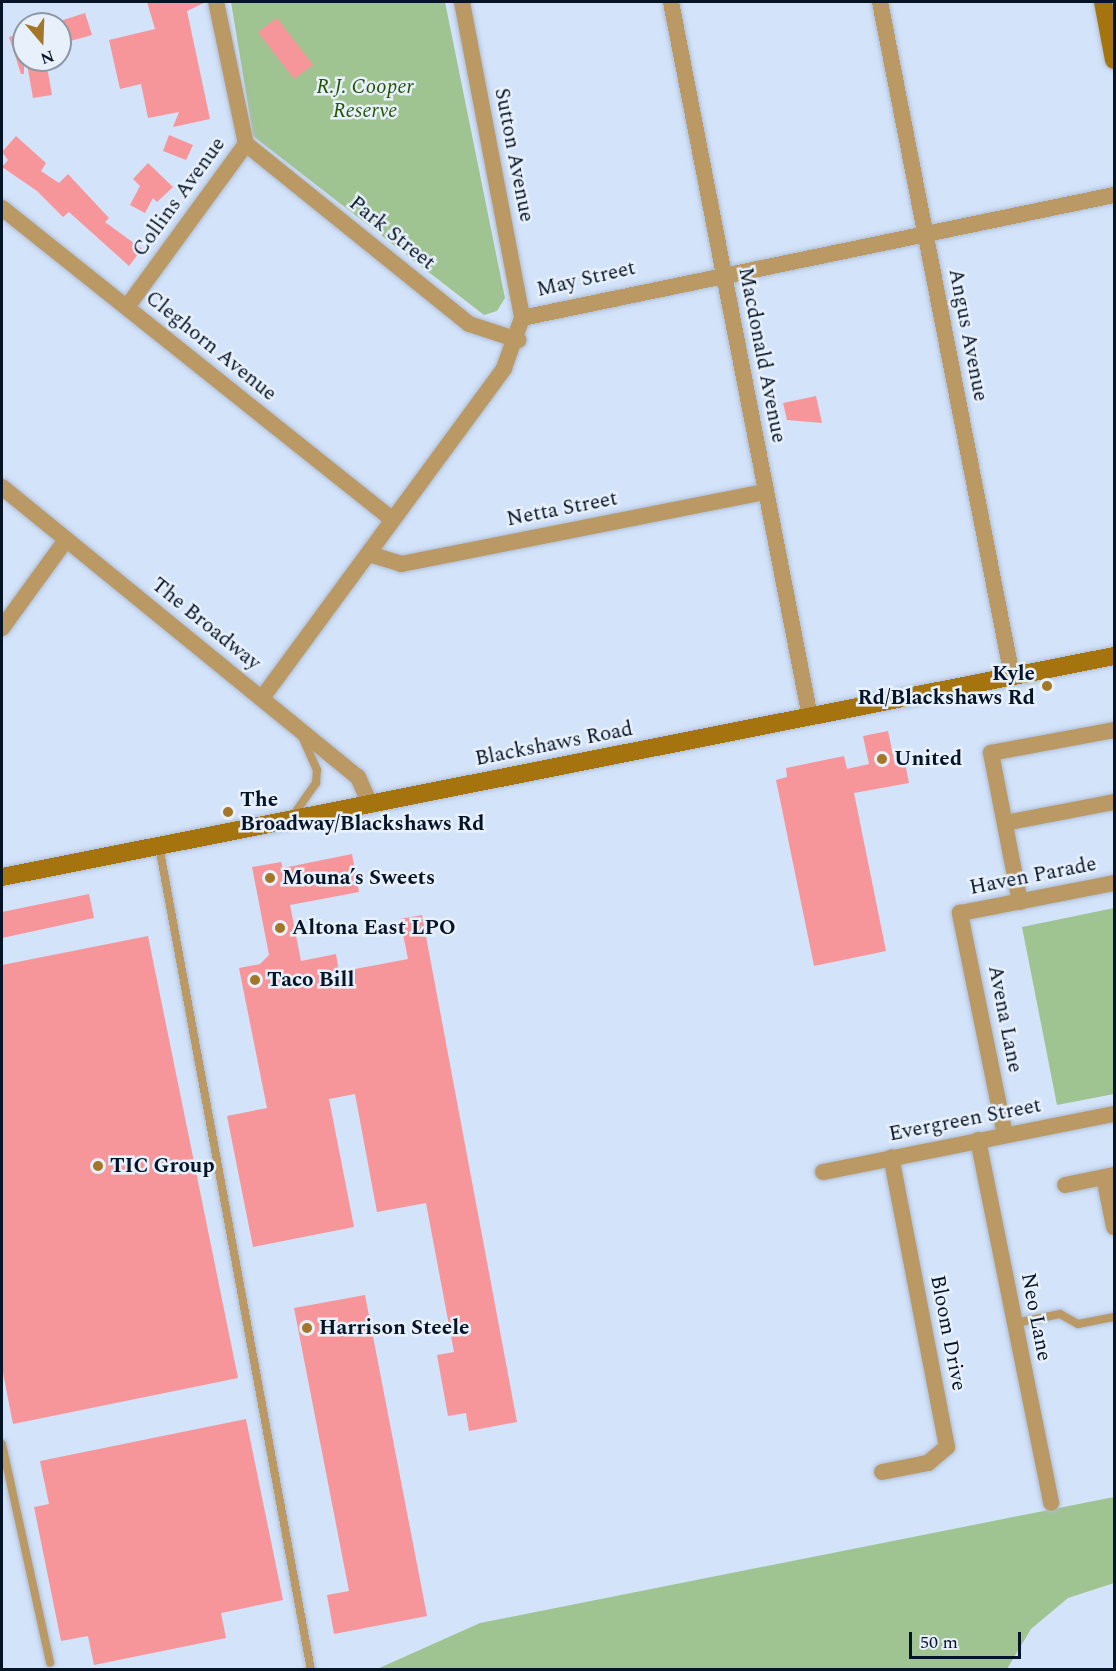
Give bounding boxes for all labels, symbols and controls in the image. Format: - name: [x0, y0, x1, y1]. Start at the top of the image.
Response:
- north arrow: [12, 12, 72, 72]
- text: N: [37, 44, 57, 71]
- park label: R.J. Cooper Reserve: [316, 74, 414, 124]
- street label: Sutton Avenue: [489, 86, 539, 224]
- street label: Collins Avenue: [127, 132, 231, 262]
- street label: Park Street: [344, 191, 440, 275]
- street label: May Street: [534, 255, 638, 303]
- street label: Macdonald Avenue: [733, 265, 791, 445]
- street label: Angus Avenue: [943, 266, 993, 404]
- street label: Cleghorn Avenue: [140, 285, 282, 407]
- street label: Netta Street: [504, 486, 620, 532]
- street label: The Broadway: [146, 572, 266, 676]
- place label: Kyle Rd/Blackshaws Rd: [858, 661, 1035, 711]
- marker: Kyle Rd/Blackshaws Rd: [1040, 679, 1054, 693]
- street label: Blackshaws Road: [473, 716, 635, 772]
- place label: United: [894, 746, 962, 772]
- marker: United: [875, 752, 889, 766]
- place label: The Broadway/Blackshaws Rd: [240, 787, 484, 837]
- marker: The Broadway/Blackshaws Rd: [221, 805, 235, 819]
- street label: Haven Parade: [967, 851, 1099, 901]
- place label: Mouna’s Sweets: [282, 865, 435, 891]
- marker: Mouna’s Sweets: [263, 871, 277, 885]
- place label: Altona East LPO: [292, 915, 456, 941]
- marker: Altona East LPO: [273, 921, 287, 935]
- street label: Avena Lane: [982, 963, 1028, 1075]
- place label: Taco Bill: [267, 967, 354, 993]
- marker: Taco Bill: [248, 973, 262, 987]
- street label: Evergreen Street: [887, 1093, 1043, 1147]
- place label: TIC Group: [110, 1153, 215, 1179]
- marker: TIC Group: [91, 1159, 105, 1173]
- street label: Neo Lane: [1015, 1271, 1057, 1363]
- street label: Bloom Drive: [924, 1273, 972, 1393]
- place label: Harrison Steele: [319, 1315, 470, 1341]
- marker: Harrison Steele: [300, 1321, 314, 1335]
- scale bar: [912, 1620, 1024, 1658]
- text: 50 m: [920, 1629, 958, 1656]

